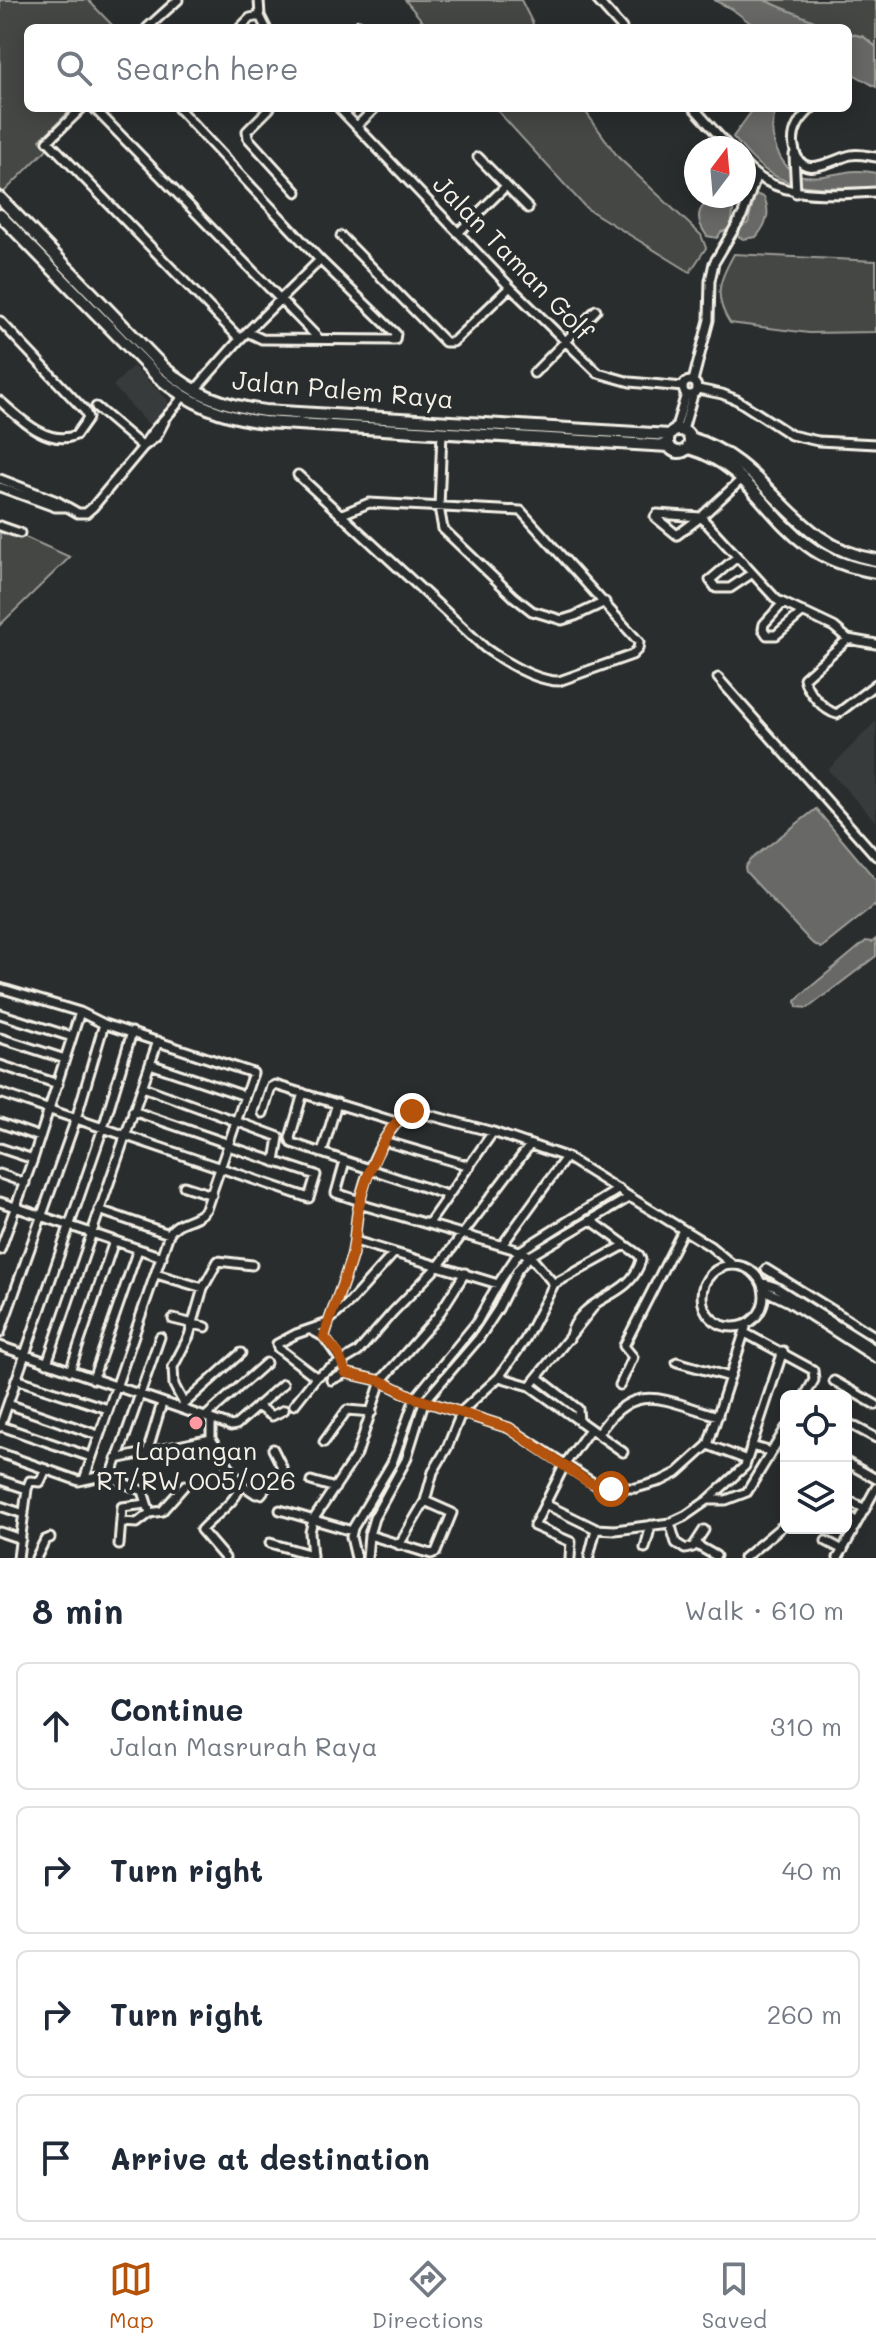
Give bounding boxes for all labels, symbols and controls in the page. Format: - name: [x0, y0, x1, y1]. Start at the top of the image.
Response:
- search box: [24, 24, 852, 112]
- icon: search: [52, 46, 96, 90]
- text: Search here: [116, 48, 299, 88]
- north arrow: [684, 136, 756, 208]
- street label: Jalan Taman Golf: [426, 167, 602, 348]
- street label: Jalan Palem Raya: [231, 362, 455, 416]
- route end: [394, 1093, 430, 1129]
- map controls: [780, 1390, 852, 1534]
- button: locate: [780, 1390, 852, 1462]
- marker: Lapangan RT/RW 005/026: [187, 1414, 205, 1432]
- place label: Lapangan RT/RW 005/026: [96, 1433, 296, 1497]
- button: layers: [780, 1462, 852, 1534]
- route start: [593, 1471, 629, 1507]
- text: 8 min: [32, 1588, 123, 1633]
- text: Walk · 610 m: [684, 1593, 844, 1627]
- text: Continue: [110, 1689, 243, 1729]
- icon: ahead: [34, 1704, 78, 1748]
- text: 310 m: [770, 1709, 842, 1743]
- text: Jalan Masrurah Raya: [110, 1729, 378, 1763]
- icon: right: [34, 1848, 78, 1892]
- text: Turn right: [110, 1850, 263, 1890]
- text: 40 m: [782, 1853, 842, 1887]
- icon: right: [34, 1992, 78, 2036]
- text: Turn right: [110, 1994, 263, 2034]
- text: 260 m: [767, 1997, 842, 2031]
- icon: arrive: [34, 2136, 78, 2180]
- text: Arrive at destination: [110, 2138, 430, 2178]
- tab: Map: [109, 2257, 154, 2334]
- tab: Directions: [372, 2257, 484, 2334]
- tab: Saved: [702, 2257, 767, 2334]

